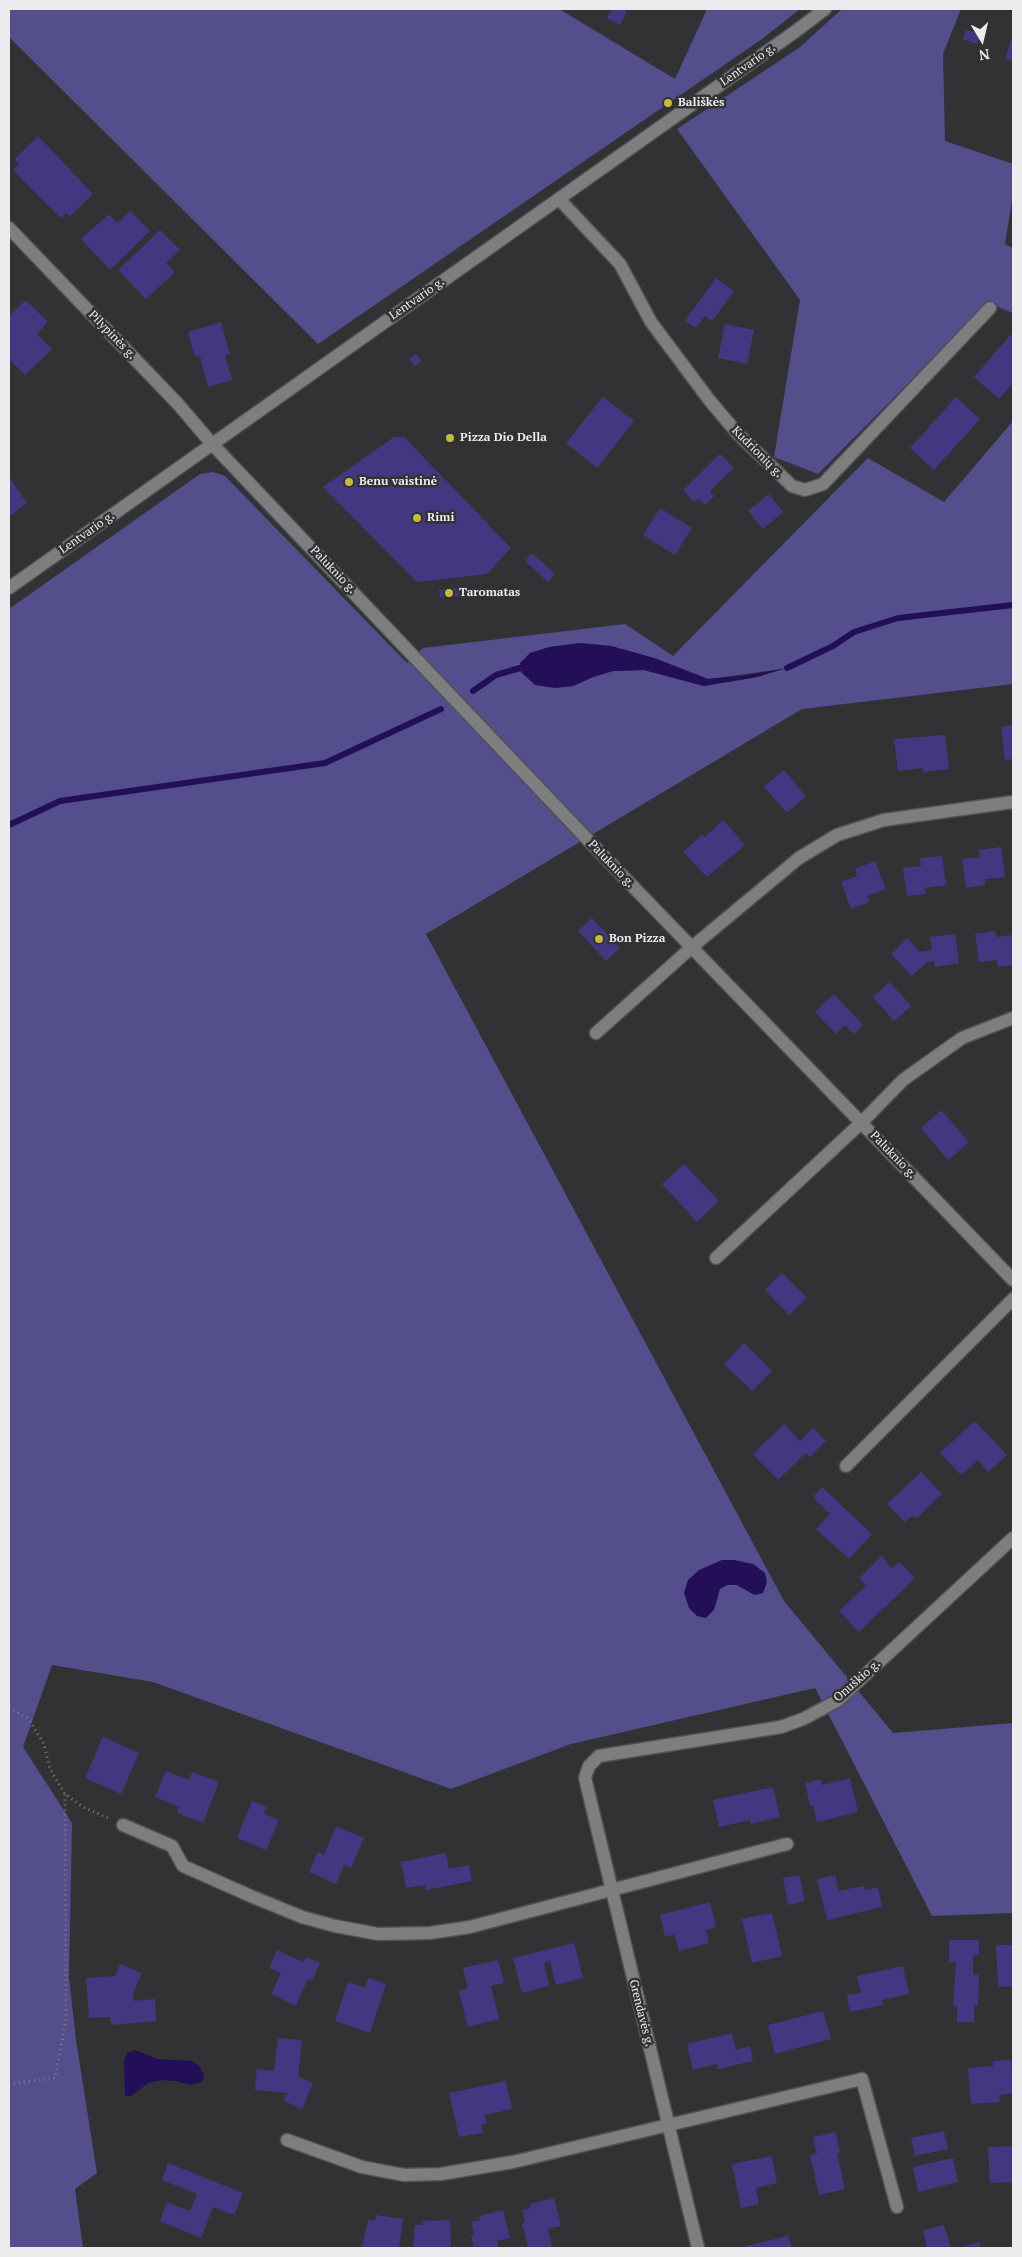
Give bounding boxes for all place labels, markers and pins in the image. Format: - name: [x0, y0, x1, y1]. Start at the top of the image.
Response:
- place label: Bališkės: [678, 96, 725, 110]
- marker: Bališkės: [662, 97, 674, 109]
- place label: Pizza Dio Della: [460, 431, 547, 445]
- marker: Pizza Dio Della: [444, 432, 456, 444]
- place label: Benu vaistinė: [359, 475, 437, 489]
- marker: Benu vaistinė: [343, 476, 355, 488]
- place label: Rimi: [427, 511, 454, 525]
- marker: Rimi: [411, 512, 423, 524]
- place label: Taromatas: [459, 586, 520, 600]
- marker: Taromatas: [443, 587, 455, 599]
- place label: Bon Pizza: [609, 932, 665, 946]
- marker: Bon Pizza: [593, 933, 605, 945]

